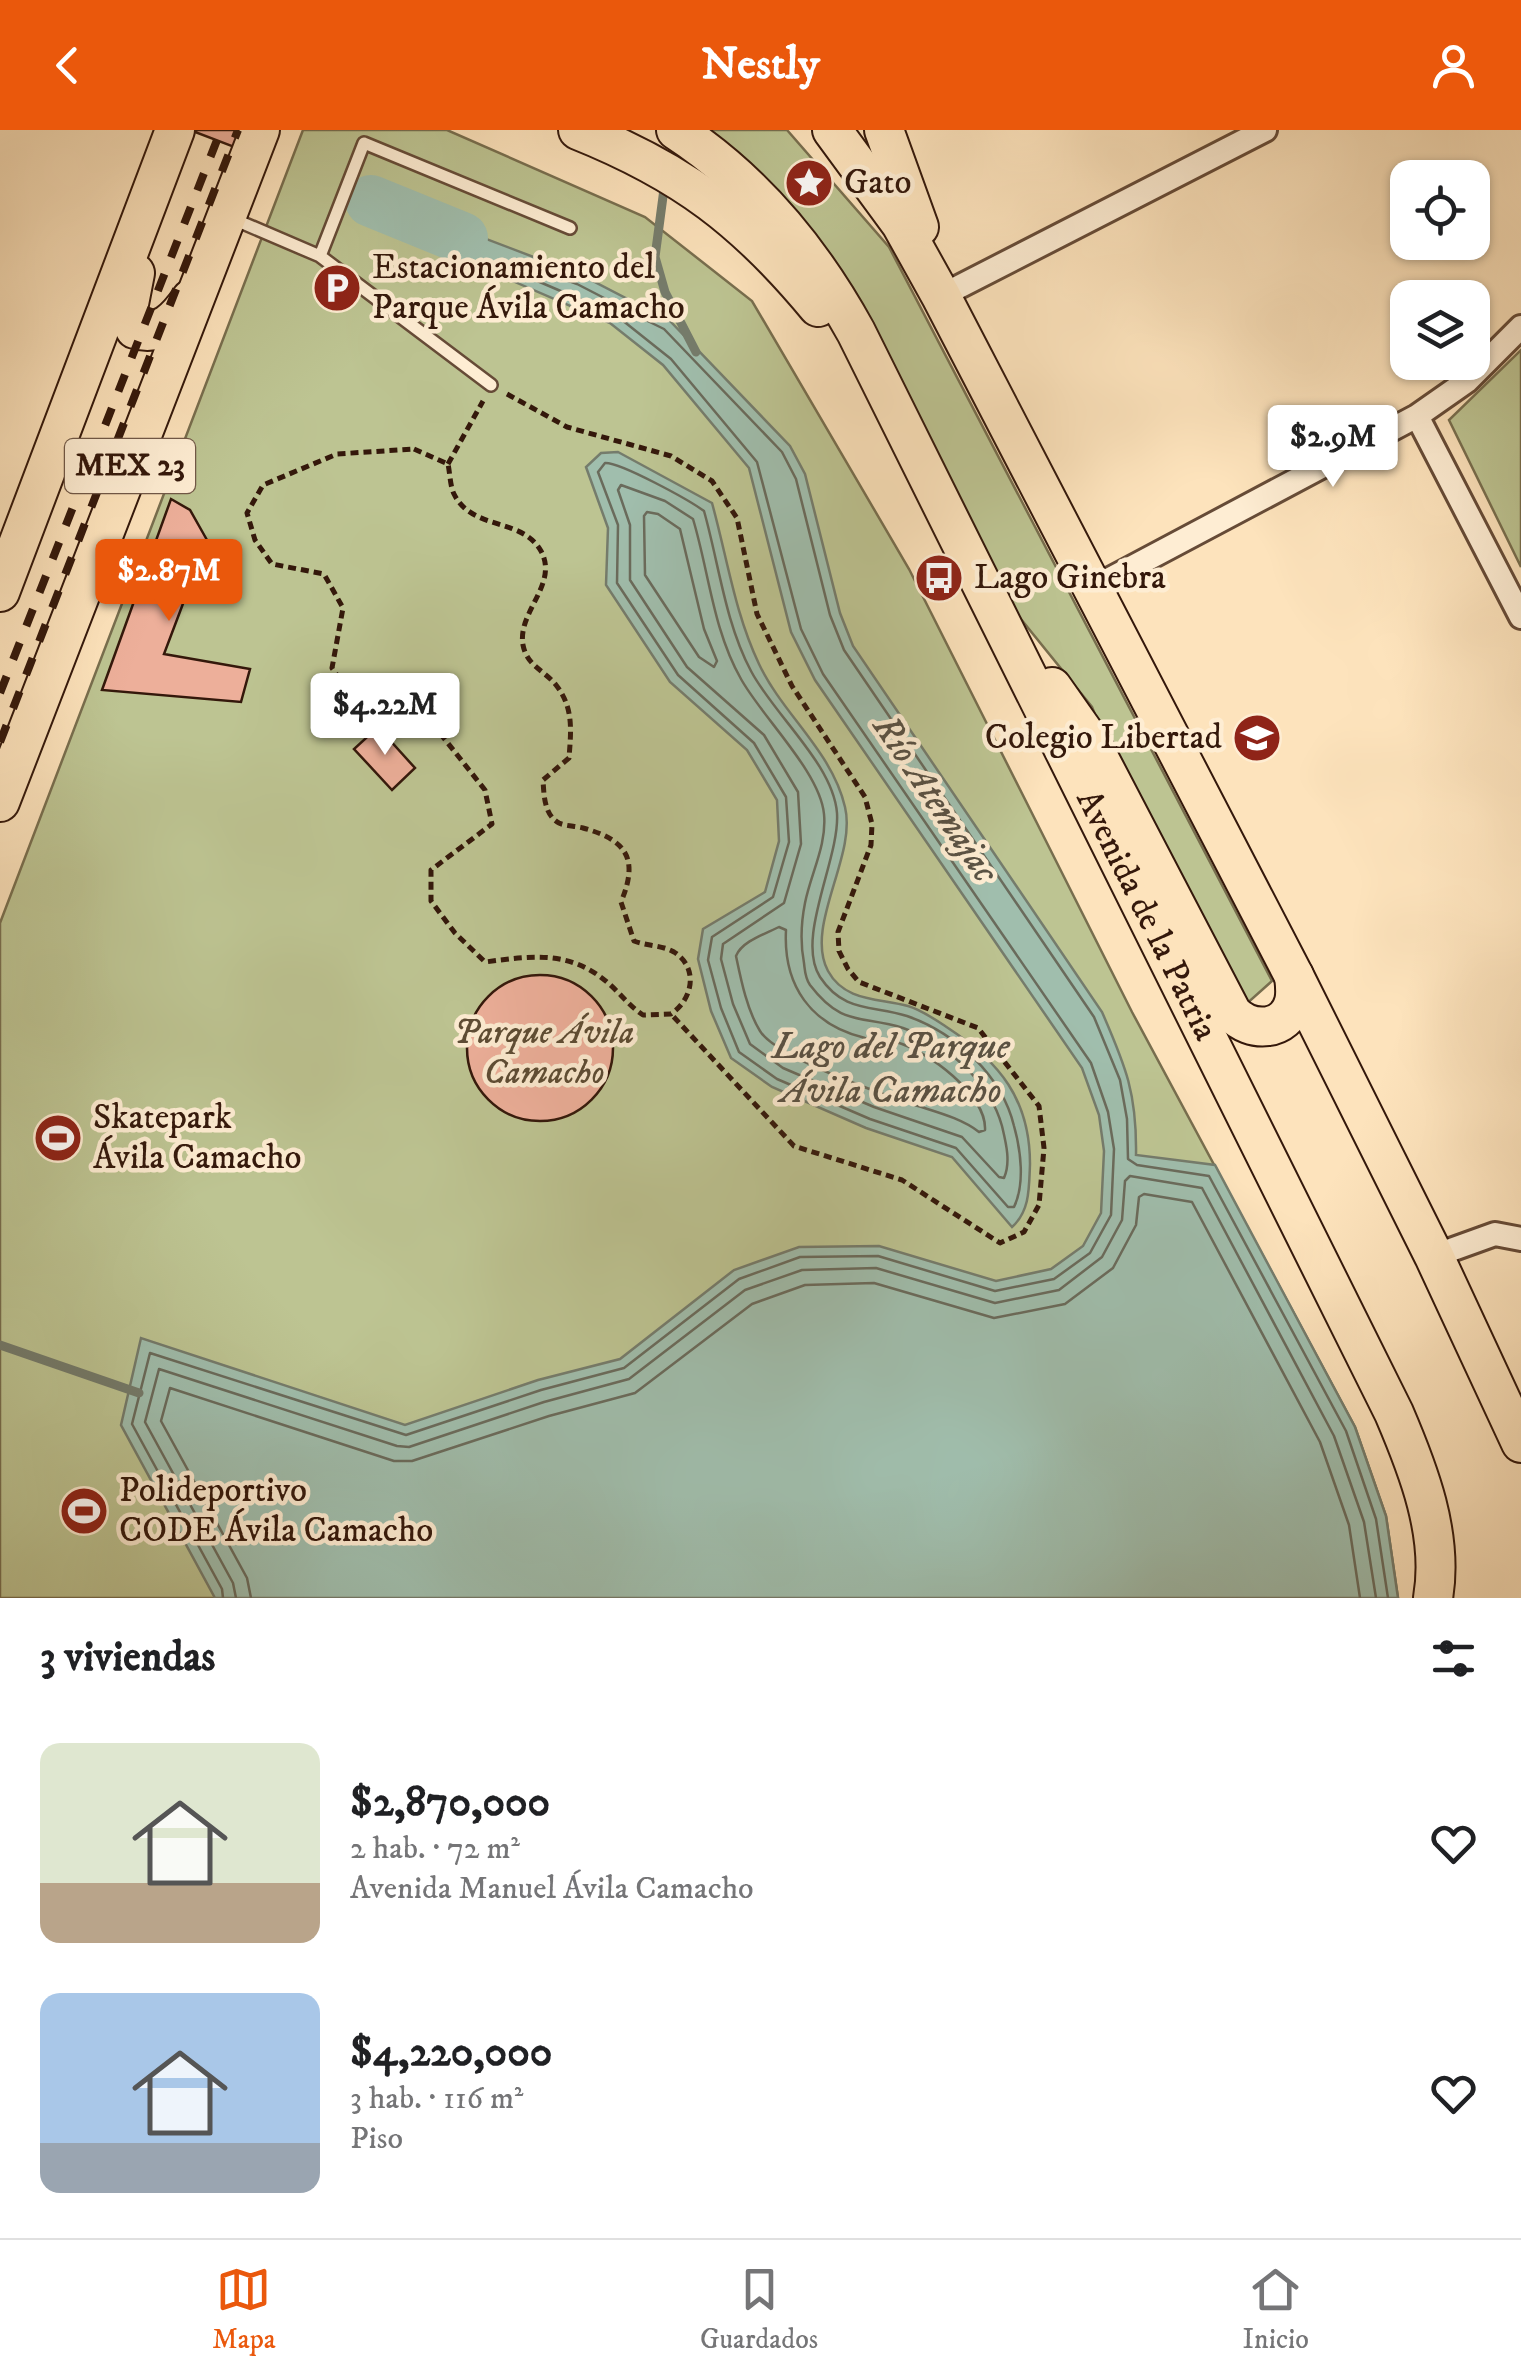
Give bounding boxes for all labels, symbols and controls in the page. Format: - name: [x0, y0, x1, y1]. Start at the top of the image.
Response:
- text: Nestly: [701, 37, 820, 93]
- icon: back: [40, 38, 95, 93]
- icon: person: [1426, 38, 1481, 93]
- place icon: Gato: [783, 157, 835, 209]
- map controls: [1390, 160, 1490, 380]
- button: locate: [1390, 160, 1490, 260]
- place label: Gato: [844, 161, 912, 205]
- place label: Estacionamiento del Parque Ávila Camacho: [372, 246, 685, 330]
- parking icon: Estacionamiento del Parque Ávila Camacho: [311, 262, 363, 314]
- button: layers: [1390, 280, 1490, 380]
- pin: $2.9M: [1263, 405, 1403, 490]
- text: $2.9M: [1290, 417, 1376, 457]
- road number: MEX 23: [65, 439, 195, 493]
- pin: $2.87M: [88, 539, 250, 624]
- text: $2.87M: [117, 551, 221, 591]
- bus stop icon: Lago Ginebra: [913, 552, 965, 604]
- place label: Lago Ginebra: [974, 556, 1166, 600]
- pin: $4.22M: [304, 673, 466, 758]
- text: $4.22M: [333, 685, 437, 725]
- water label: Río Atemajac: [861, 705, 1010, 894]
- school or university icon: Colegio Libertad: [1231, 712, 1283, 764]
- place label: Colegio Libertad: [985, 716, 1223, 760]
- street label: Avenida de la Patria: [1066, 783, 1227, 1048]
- park label: Parque Ávila Camacho: [454, 1011, 634, 1095]
- water label: Lago del Parque Ávila Camacho: [770, 1023, 1011, 1115]
- place label: Skatepark Ávila Camacho: [93, 1096, 302, 1180]
- sports icon: Skatepark Ávila Camacho: [32, 1112, 84, 1164]
- place label: Polideportivo CODE Ávila Camacho: [119, 1469, 433, 1553]
- sports icon: Polideportivo CODE Ávila Camacho: [58, 1485, 110, 1537]
- icon: filters: [1426, 1631, 1481, 1686]
- text: 3 viviendas: [40, 1632, 215, 1684]
- text: $2,870,000: [350, 1777, 550, 1829]
- icon: home: [120, 1783, 240, 1903]
- icon: heart: [1426, 1816, 1481, 1871]
- text: 2 hab. · 72 m²: [350, 1829, 520, 1869]
- text: Avenida Manuel Ávila Camacho: [350, 1869, 754, 1909]
- text: $4,220,000: [350, 2027, 552, 2079]
- icon: home: [120, 2033, 240, 2153]
- icon: heart: [1426, 2066, 1481, 2121]
- text: 3 hab. · 116 m²: [350, 2079, 523, 2119]
- text: Piso: [350, 2119, 403, 2159]
- tab: Mapa: [212, 2262, 276, 2357]
- tab: Guardados: [700, 2262, 818, 2357]
- tab: Inicio: [1243, 2262, 1309, 2357]

